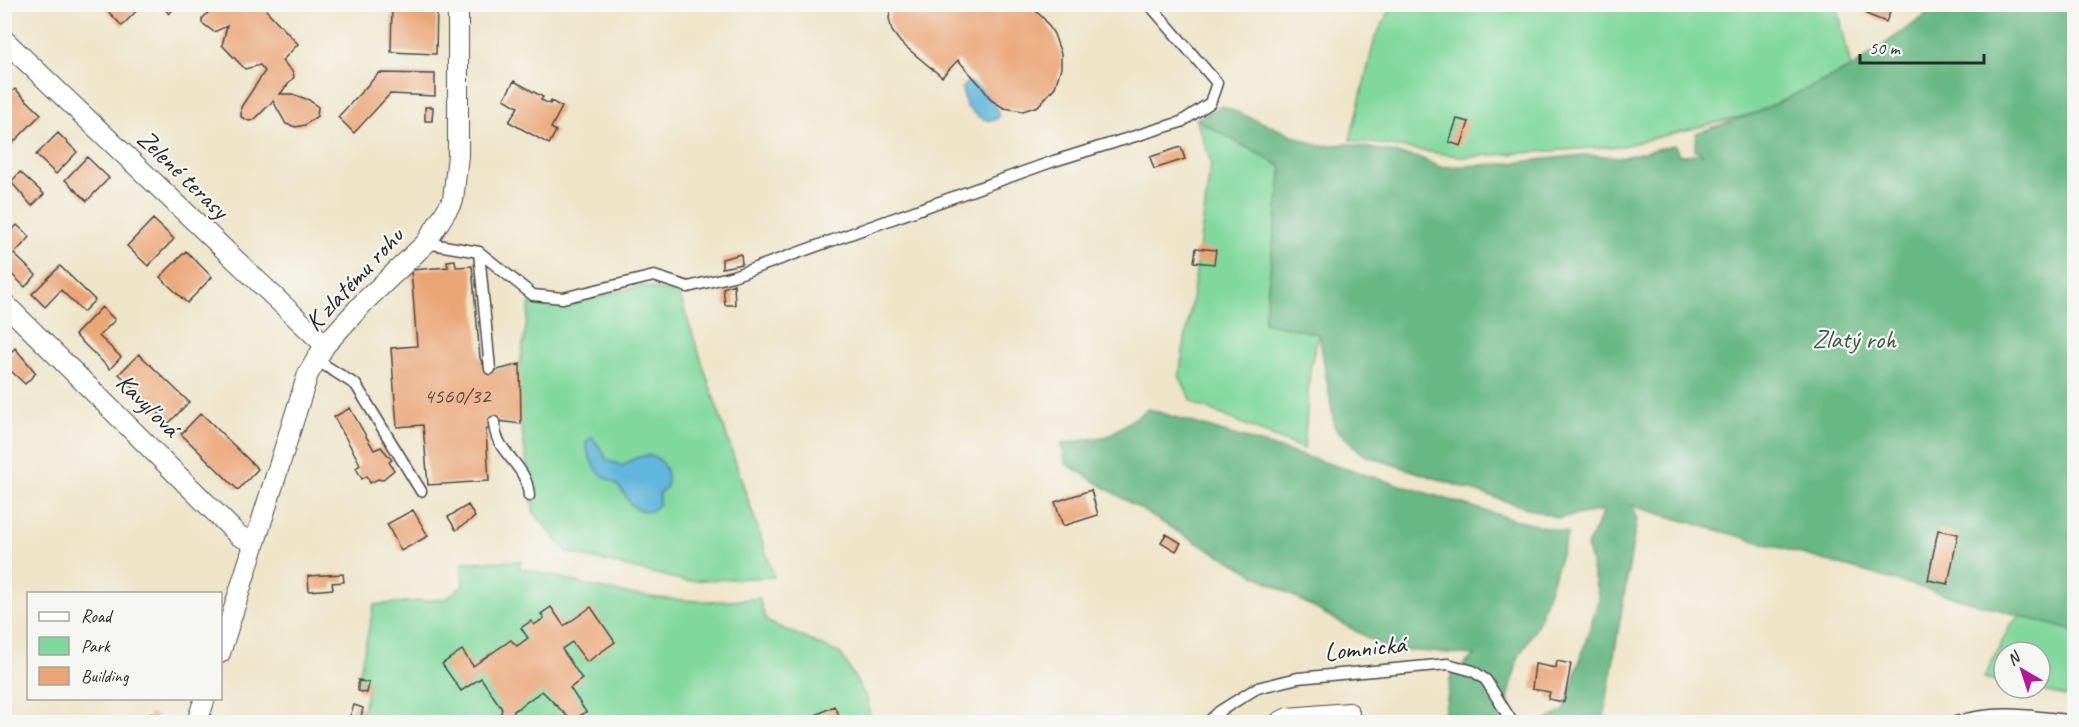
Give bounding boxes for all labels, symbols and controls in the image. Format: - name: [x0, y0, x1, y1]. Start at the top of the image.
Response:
- scale bar: [1860, 27, 1984, 65]
- text: 50 m: [1869, 37, 1902, 59]
- street label: Zelené terasy: [130, 122, 237, 227]
- street label: K zlatému rohu: [297, 219, 412, 338]
- park label: Zlatý roh: [1812, 323, 1897, 356]
- street label: Kavyľová: [109, 366, 189, 446]
- house number: 4560/32: [424, 382, 492, 410]
- legend: [27, 592, 222, 700]
- text: Road: [81, 605, 114, 627]
- street label: Lomnická: [1323, 627, 1410, 669]
- text: Park: [81, 635, 111, 657]
- north arrow: [1992, 640, 2052, 700]
- text: N: [2003, 646, 2026, 670]
- text: Building: [81, 665, 130, 687]

